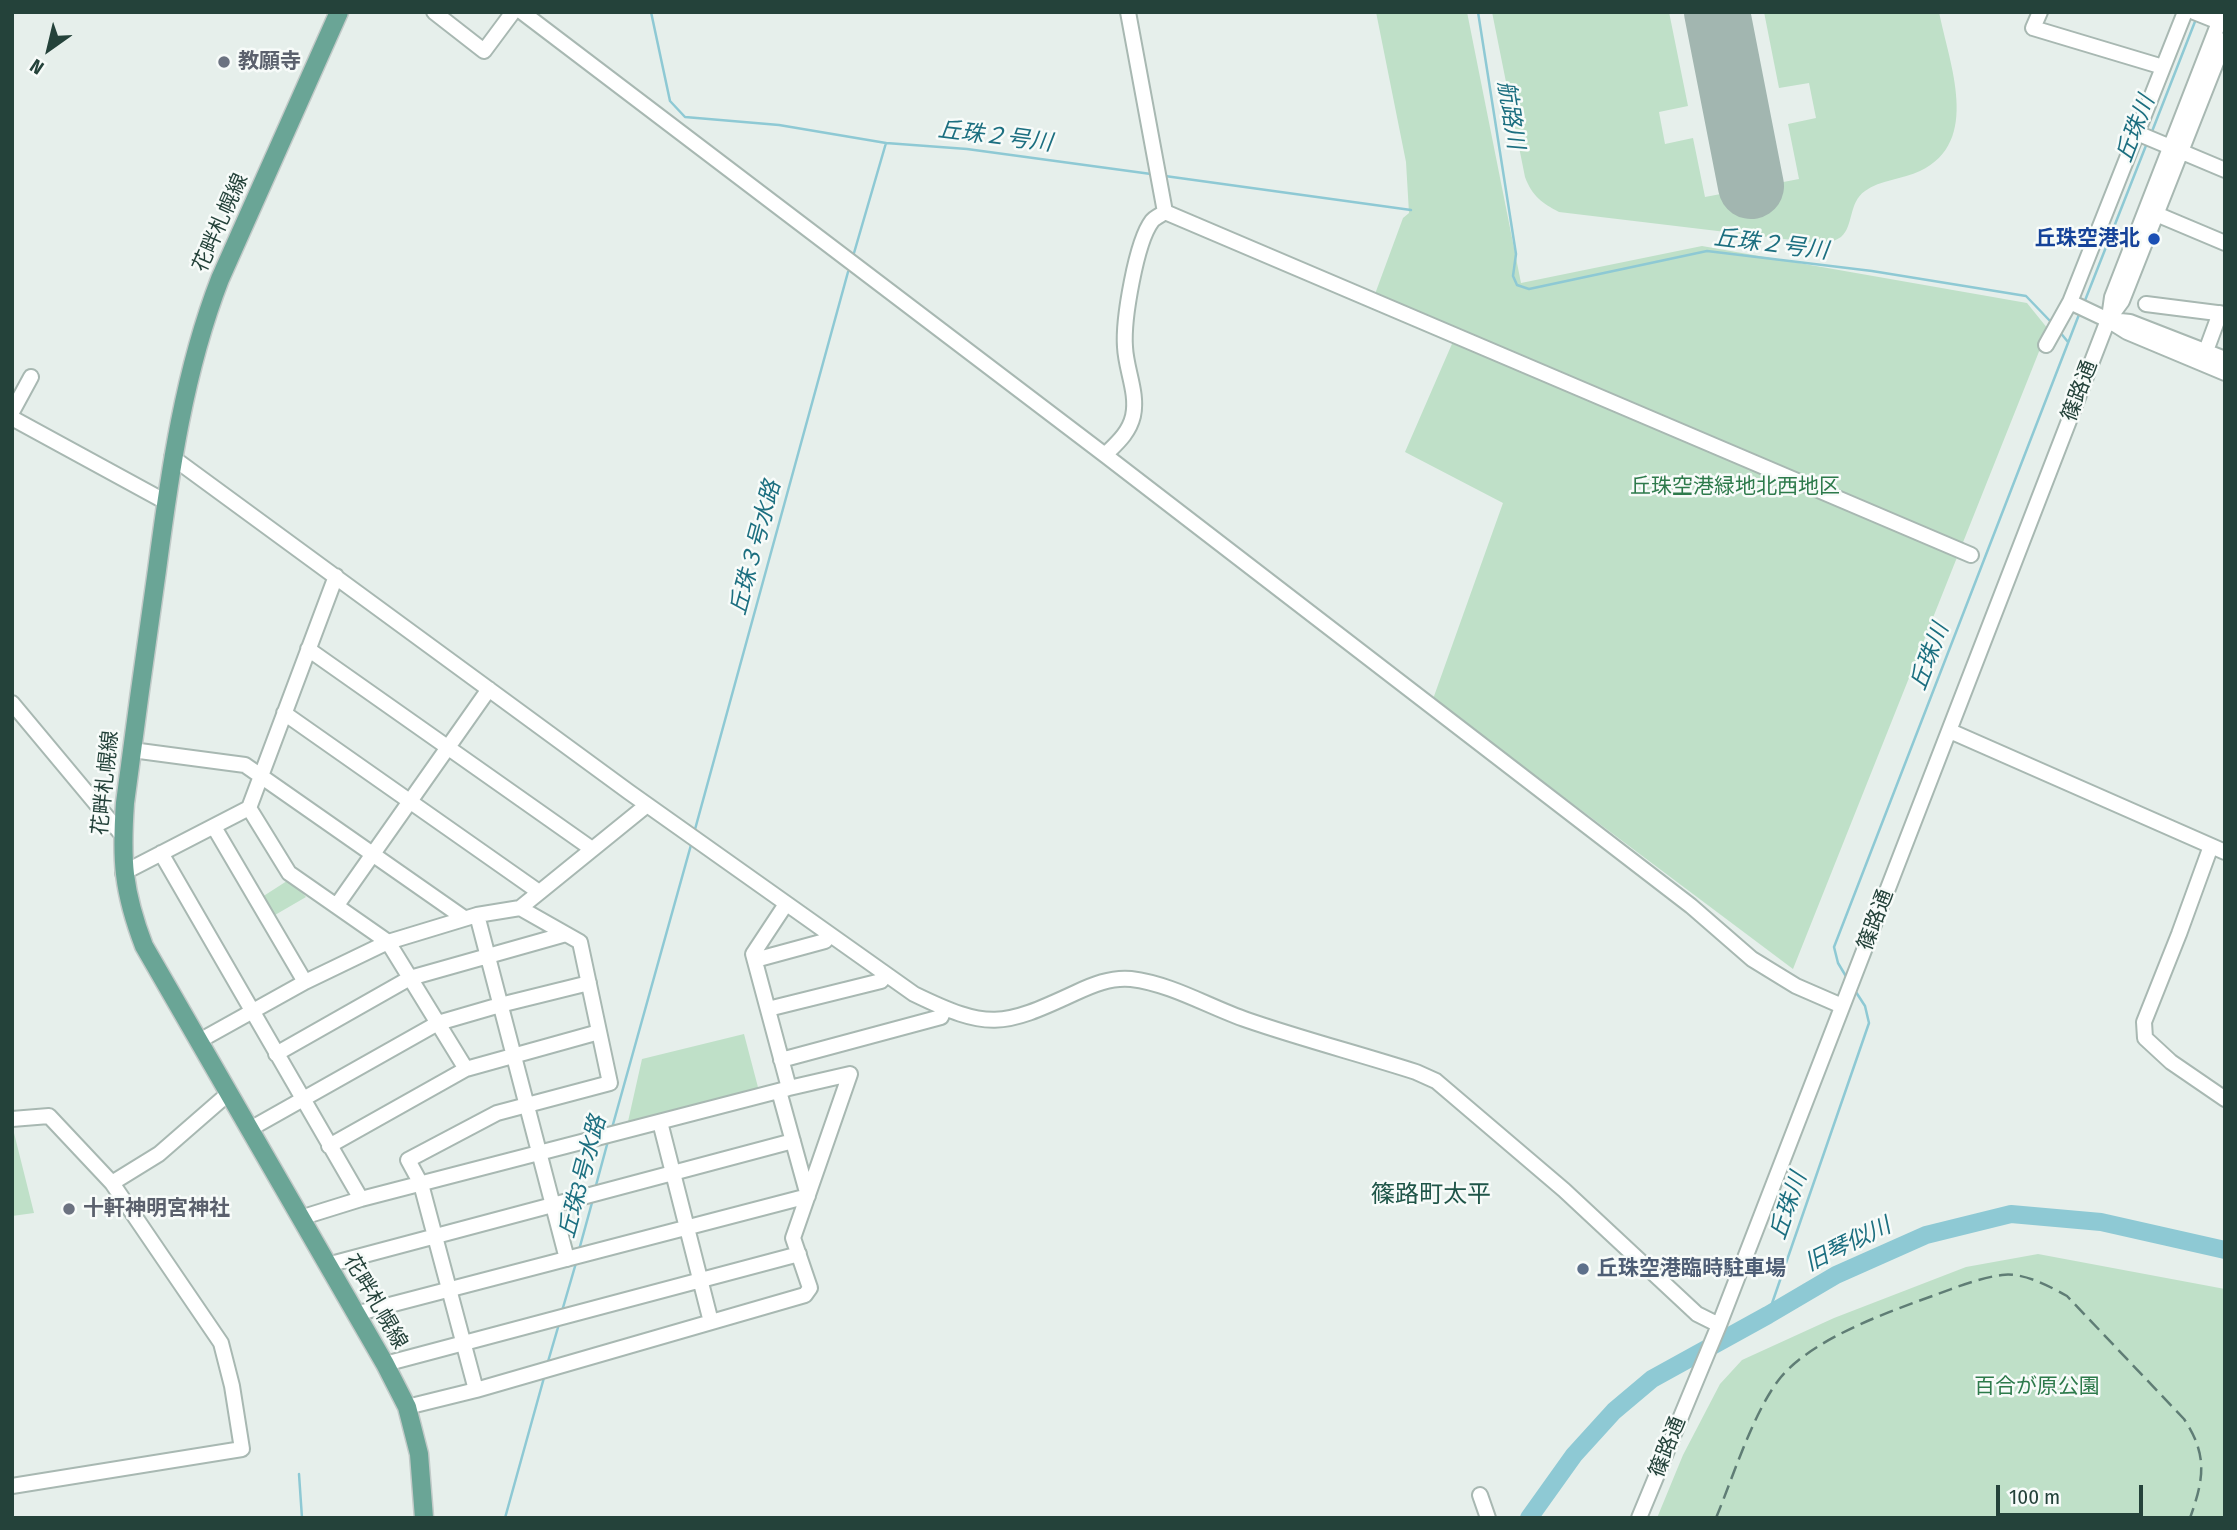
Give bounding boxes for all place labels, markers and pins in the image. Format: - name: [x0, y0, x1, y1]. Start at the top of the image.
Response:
- place label: 教願寺: [238, 49, 301, 75]
- marker: 教願寺: [216, 54, 232, 70]
- place label: 丘珠空港北: [2035, 226, 2140, 252]
- marker: 丘珠空港北: [2146, 231, 2162, 247]
- place label: 十軒神明宮神社: [83, 1196, 230, 1222]
- marker: 十軒神明宮神社: [61, 1201, 77, 1217]
- place label: 丘珠空港臨時駐車場: [1597, 1256, 1786, 1282]
- marker: 丘珠空港臨時駐車場: [1575, 1261, 1591, 1277]

